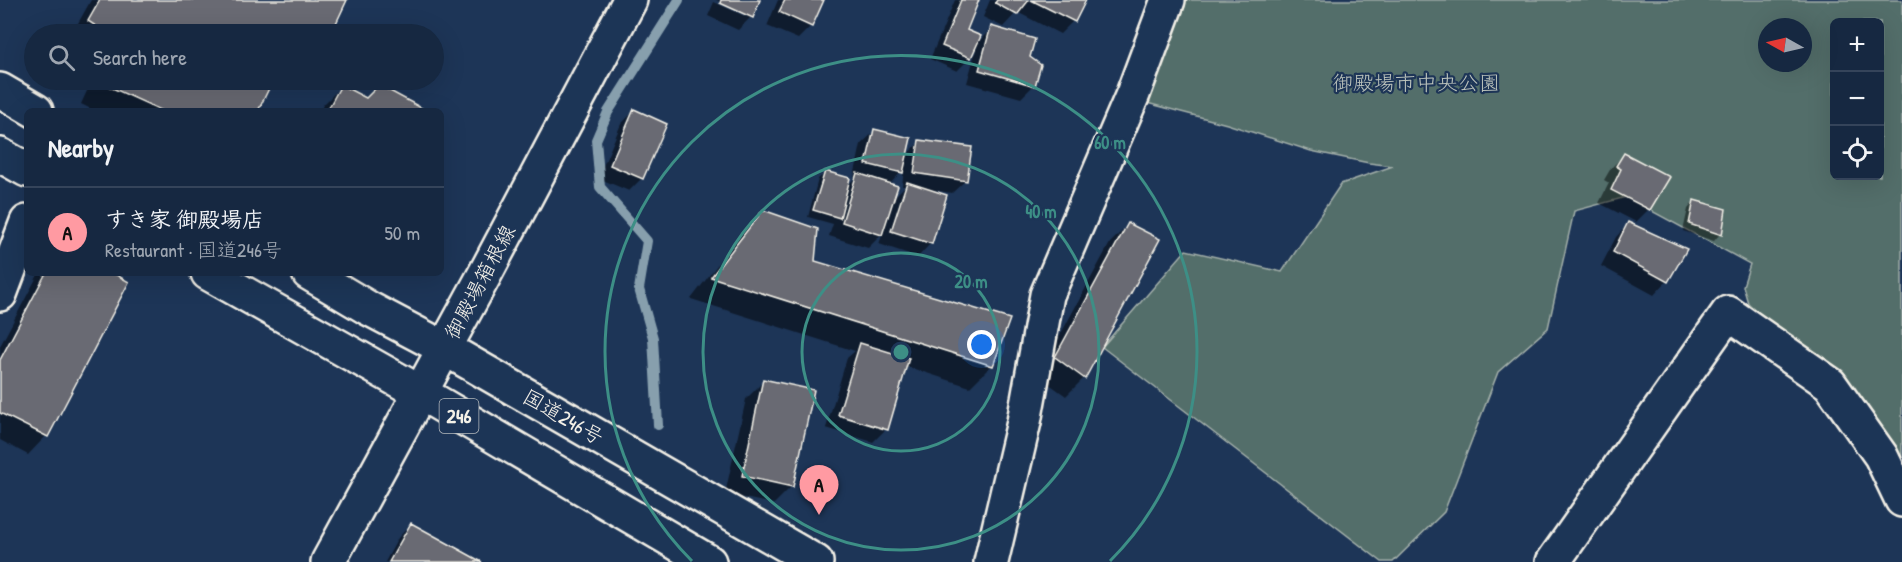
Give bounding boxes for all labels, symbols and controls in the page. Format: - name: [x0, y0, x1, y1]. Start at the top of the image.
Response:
- north arrow: [1758, 18, 1812, 72]
- map controls: [1830, 18, 1884, 180]
- button: +: [1830, 18, 1884, 72]
- search box: [24, 24, 444, 90]
- icon: search: [45, 41, 78, 74]
- text: Search here: [93, 42, 187, 72]
- park label: 御殿場市中央公園: [1332, 68, 1500, 97]
- button: −: [1830, 72, 1884, 126]
- button: locate: [1830, 126, 1884, 180]
- text: Nearby: [48, 130, 114, 165]
- text: 60 m: [1094, 130, 1126, 155]
- text: 40 m: [1025, 199, 1057, 224]
- text: すき家 御殿場店: [105, 204, 264, 234]
- text: A: [63, 219, 72, 246]
- text: 50 m: [384, 219, 420, 246]
- street label: 御殿場箱根線: [437, 219, 522, 344]
- text: Restaurant · 国道246号: [105, 236, 282, 263]
- text: 20 m: [955, 269, 987, 294]
- your location: [967, 330, 996, 359]
- centre of rings: [891, 342, 911, 362]
- street label: 国道246号: [517, 382, 609, 451]
- road number: 246: [440, 399, 478, 433]
- pin: A: [800, 466, 838, 515]

